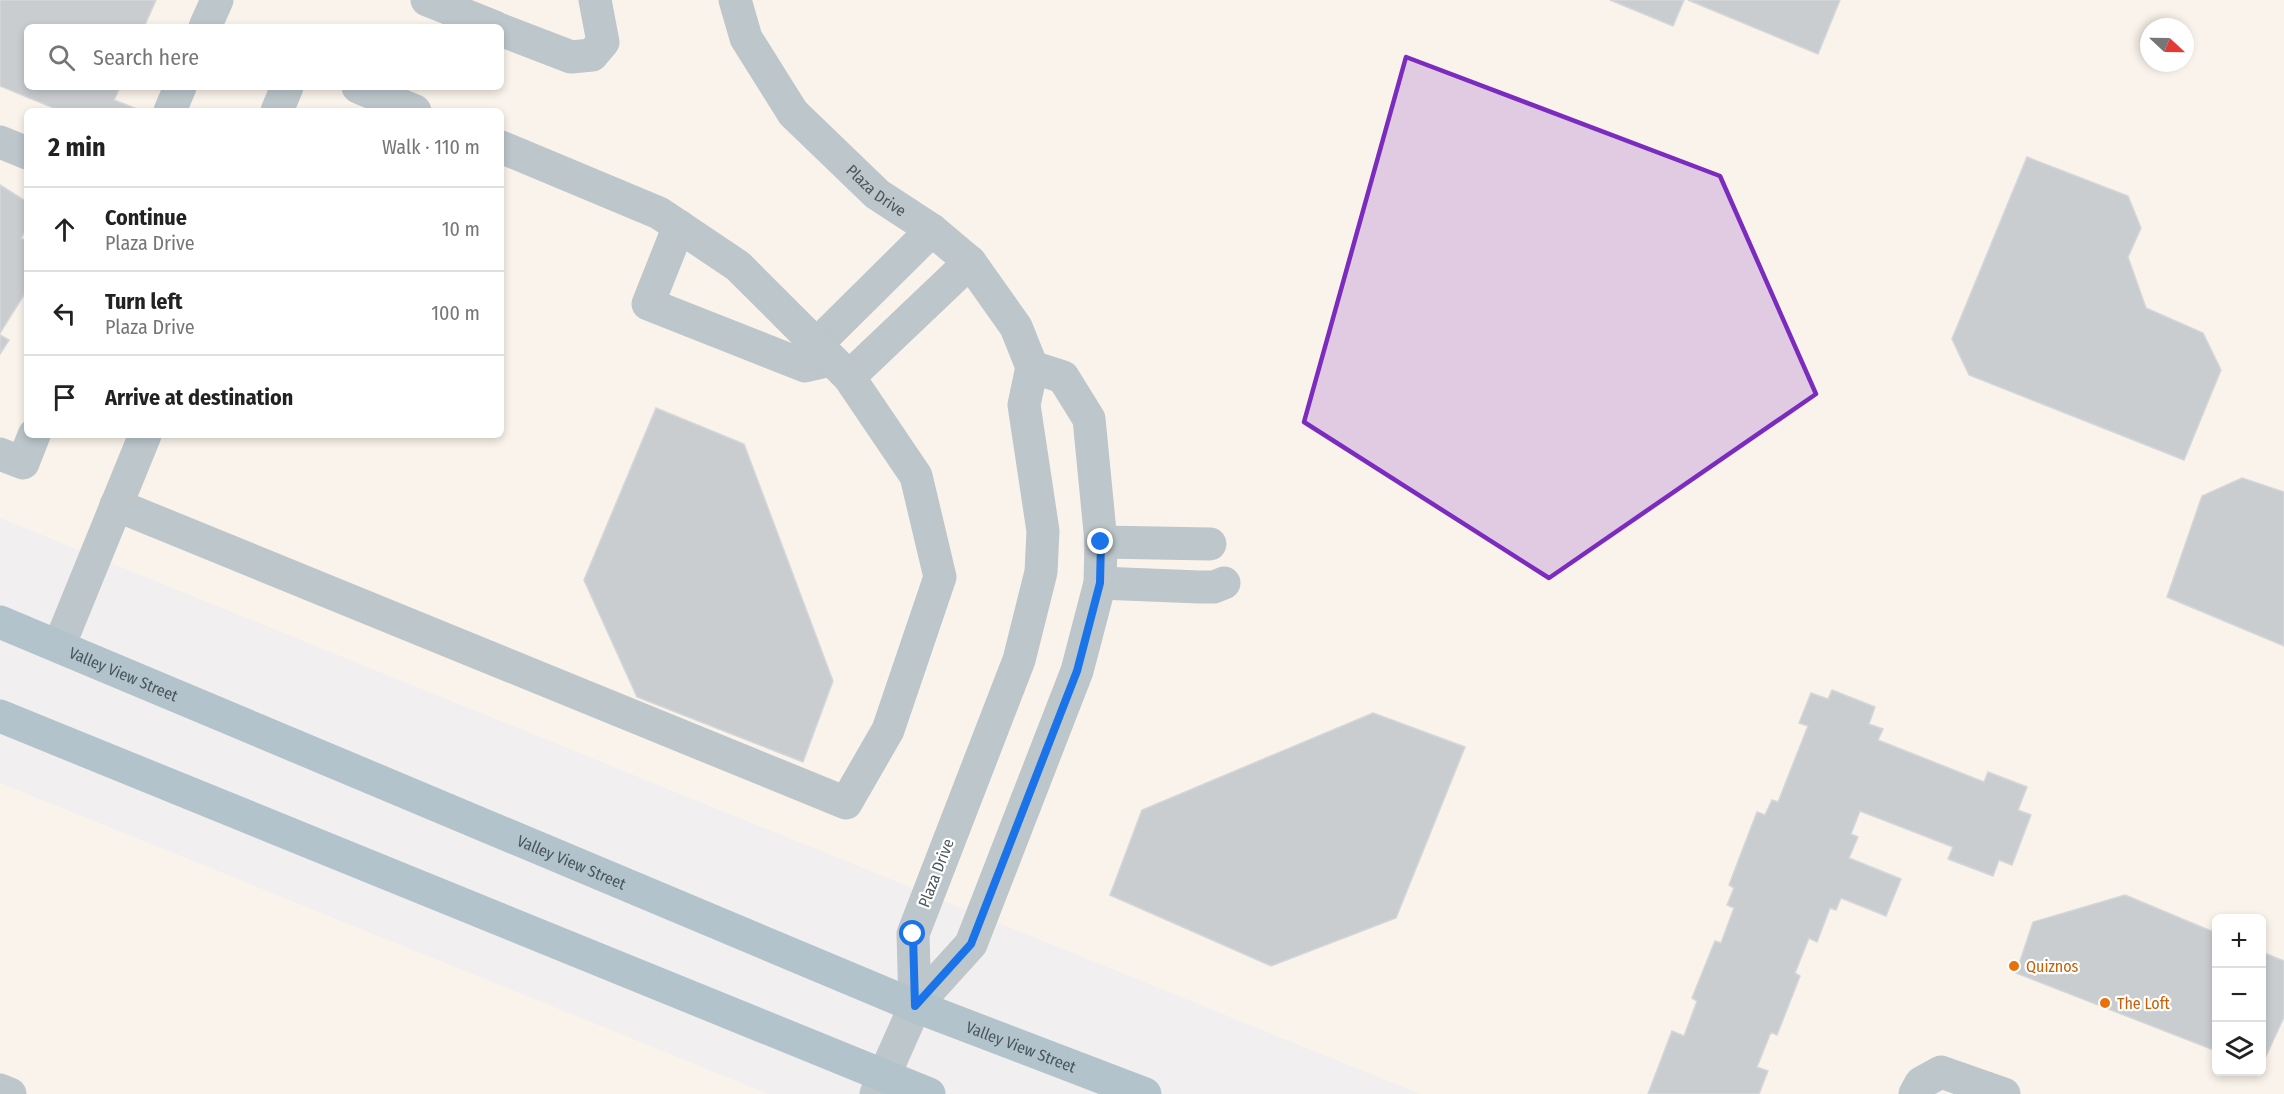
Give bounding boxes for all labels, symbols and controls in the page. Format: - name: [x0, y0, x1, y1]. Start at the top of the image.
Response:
- north arrow: [2140, 18, 2194, 72]
- search box: [24, 24, 504, 90]
- icon: search: [45, 41, 78, 74]
- text: Search here: [93, 44, 199, 71]
- text: 2 min: [48, 132, 106, 163]
- text: Walk · 110 m: [382, 135, 480, 159]
- street label: Plaza Drive: [843, 160, 910, 220]
- text: Continue: [105, 204, 187, 231]
- icon: ahead: [48, 213, 81, 246]
- text: 10 m: [442, 217, 480, 241]
- text: Plaza Drive: [105, 231, 195, 255]
- text: Turn left: [105, 288, 183, 315]
- icon: left: [48, 297, 81, 330]
- text: 100 m: [431, 301, 480, 325]
- text: Plaza Drive: [105, 315, 195, 339]
- icon: arrive: [48, 381, 81, 414]
- text: Arrive at destination: [105, 384, 293, 411]
- route end: [1087, 528, 1113, 554]
- street label: Valley View Street: [66, 643, 181, 705]
- street label: Valley View Street: [515, 831, 630, 893]
- street label: Plaza Drive: [914, 836, 958, 910]
- map controls: [2212, 914, 2266, 1076]
- button: +: [2212, 914, 2266, 968]
- route start: [899, 920, 925, 946]
- place label: Quiznos: [2026, 957, 2079, 976]
- marker: Quiznos: [2007, 959, 2021, 973]
- button: −: [2212, 968, 2266, 1022]
- place label: The Loft: [2117, 994, 2171, 1013]
- marker: The Loft: [2098, 996, 2112, 1010]
- street label: Valley View Street: [964, 1017, 1079, 1077]
- button: layers: [2212, 1022, 2266, 1076]

